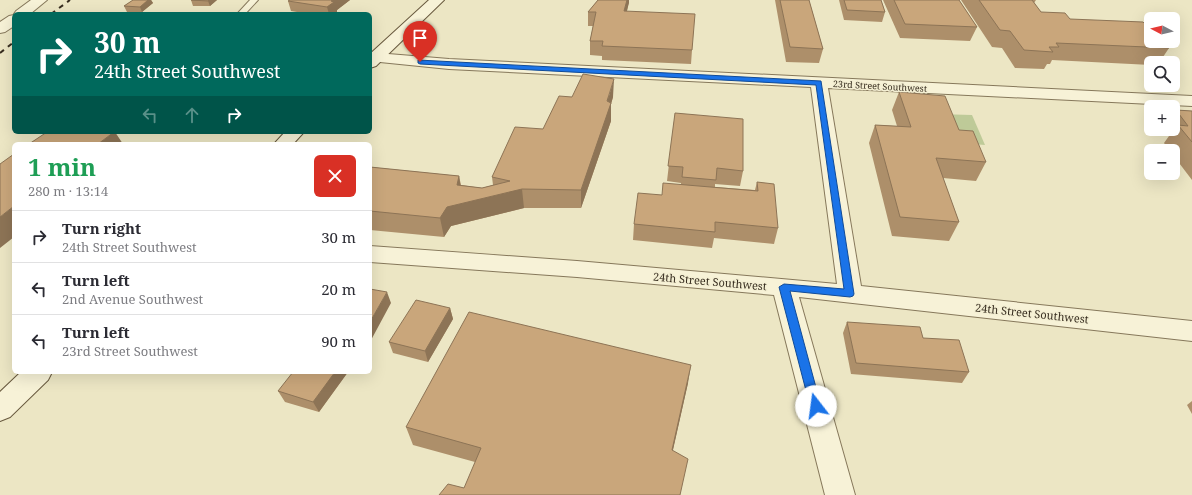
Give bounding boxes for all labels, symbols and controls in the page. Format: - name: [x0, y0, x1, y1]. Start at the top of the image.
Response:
- north arrow: [1144, 12, 1180, 48]
- map controls: [1144, 12, 1180, 180]
- pin: [403, 21, 437, 62]
- text: 30 m: [94, 23, 161, 61]
- icon: arrive: [409, 27, 431, 49]
- icon: right: [28, 28, 80, 80]
- button: search: [1144, 56, 1180, 92]
- text: 24th Street Southwest: [94, 59, 280, 83]
- street label: 23rd Street Southwest: [833, 77, 927, 95]
- button: +: [1144, 100, 1180, 136]
- icon: left: [139, 104, 161, 126]
- icon: ahead: [181, 104, 203, 126]
- icon: right: [223, 104, 245, 126]
- button: −: [1144, 144, 1180, 180]
- text: 1 min: [28, 150, 96, 183]
- button: close: [314, 155, 356, 197]
- text: 280 m · 13:14: [28, 182, 108, 200]
- text: Turn right: [62, 218, 141, 238]
- icon: right: [28, 226, 50, 248]
- text: 30 m: [321, 227, 356, 247]
- text: 24th Street Southwest: [62, 238, 197, 256]
- street label: 24th Street Southwest: [653, 269, 768, 293]
- text: Turn left: [62, 270, 130, 290]
- icon: left: [28, 278, 50, 300]
- text: 20 m: [321, 279, 356, 299]
- text: 2nd Avenue Southwest: [62, 290, 203, 308]
- street label: 24th Street Southwest: [975, 300, 1090, 326]
- text: Turn left: [62, 322, 130, 342]
- icon: left: [28, 330, 50, 352]
- text: 90 m: [321, 331, 356, 351]
- text: 23rd Street Southwest: [62, 342, 198, 360]
- position arrow: [795, 385, 837, 427]

